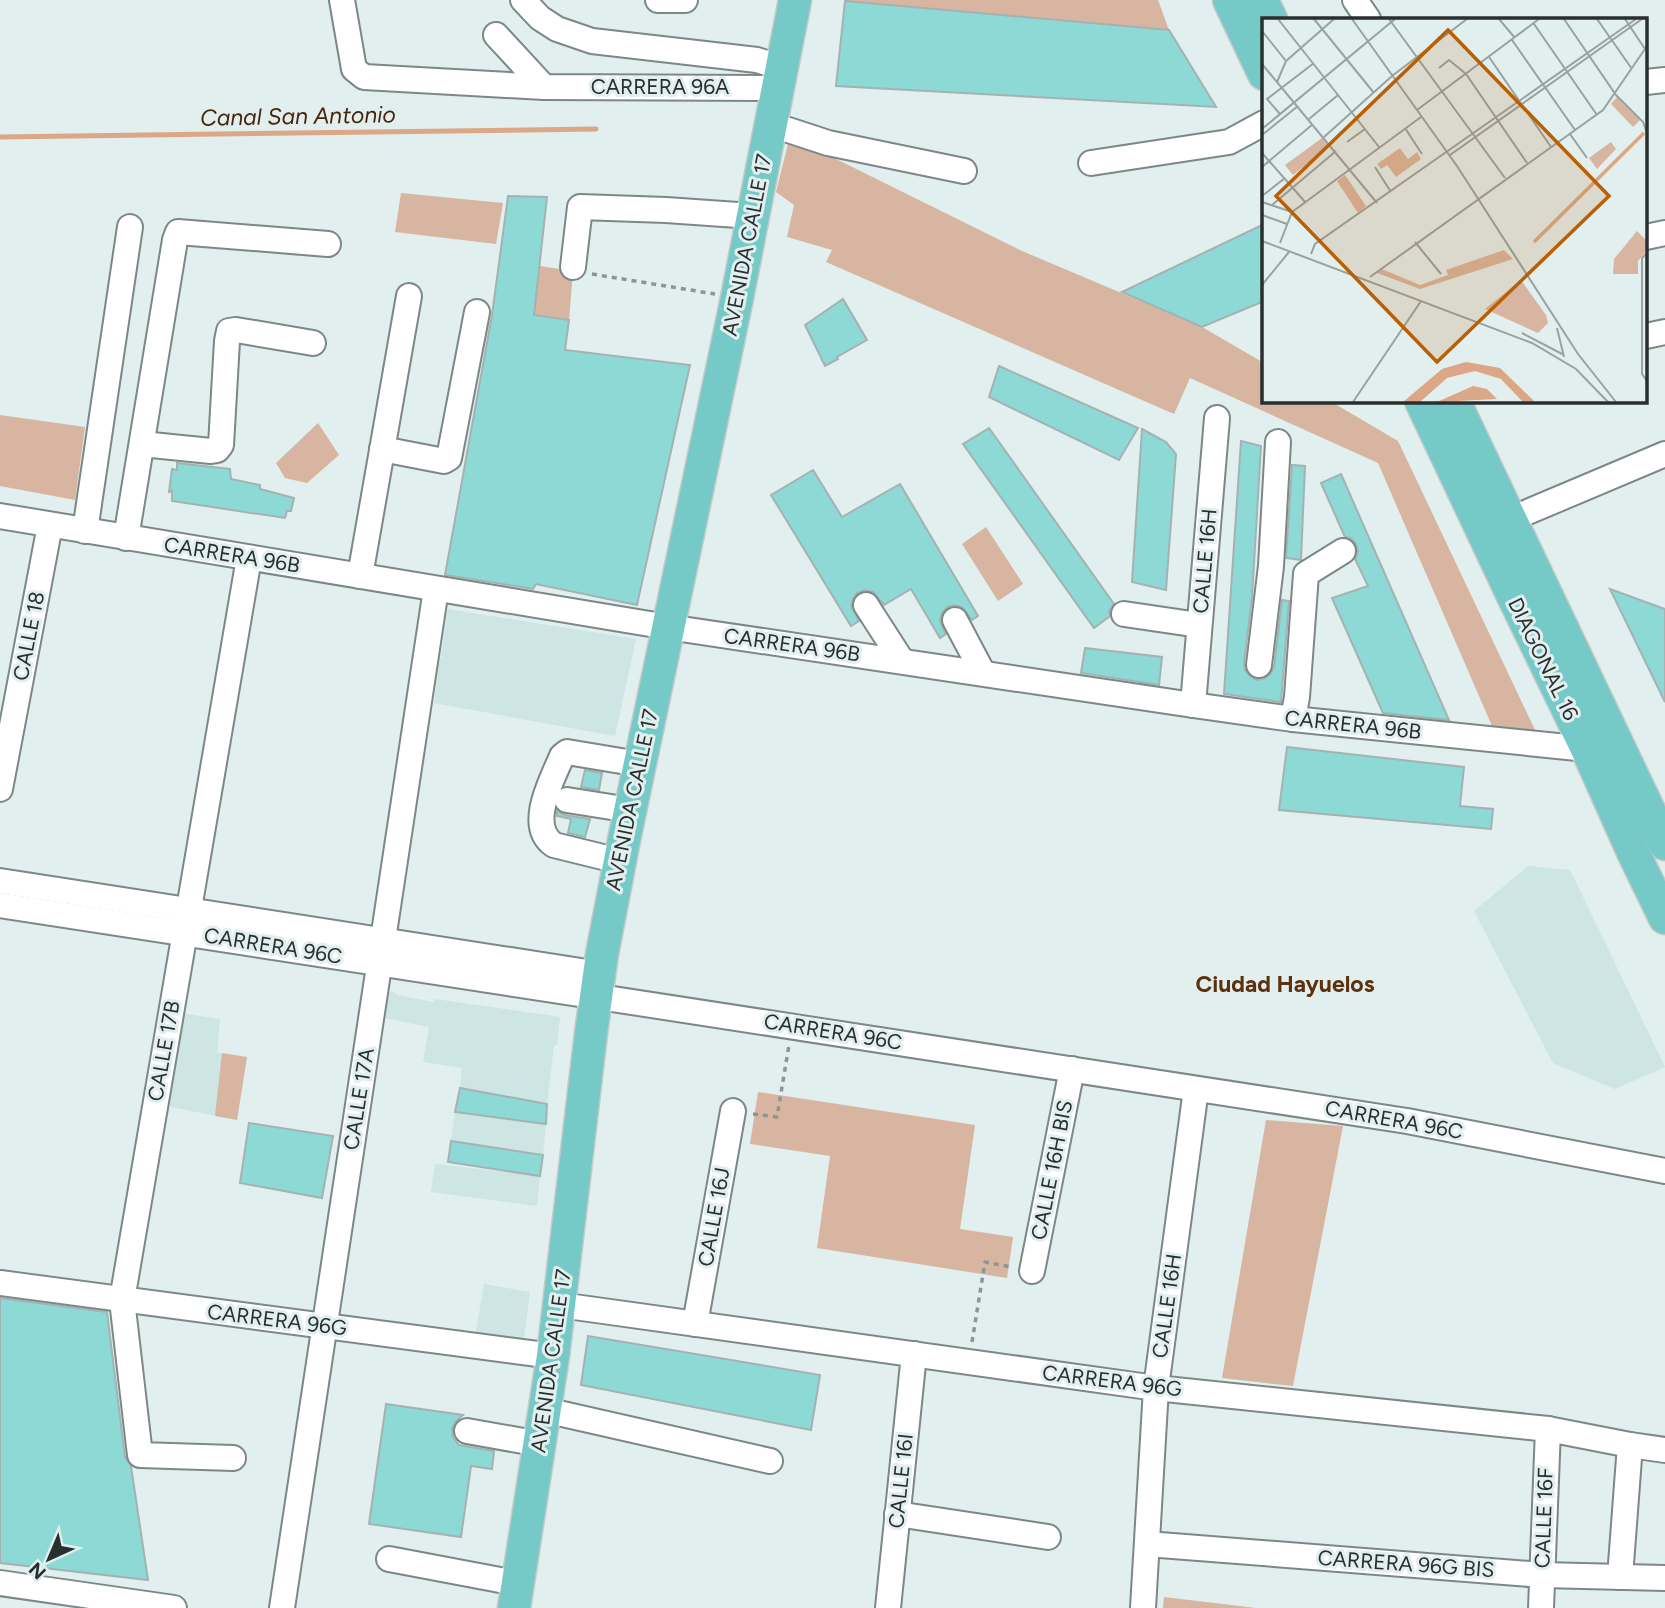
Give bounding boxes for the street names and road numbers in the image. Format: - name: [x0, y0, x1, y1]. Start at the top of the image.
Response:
- street label: CARRERA 96A: [591, 74, 729, 99]
- street label: AVENIDA CALLE 17: [717, 152, 776, 338]
- street label: CALLE 16H: [1187, 507, 1222, 614]
- street label: CARRERA 96B: [162, 531, 302, 578]
- street label: CALLE 18: [8, 589, 49, 683]
- street label: DIAGONAL 16: [1503, 593, 1584, 724]
- street label: CARRERA 96B: [722, 623, 862, 666]
- street label: CARRERA 96B: [1283, 705, 1423, 744]
- street label: AVENIDA CALLE 17: [600, 707, 663, 893]
- street label: CARRERA 96C: [202, 922, 344, 969]
- street label: CALLE 17B: [142, 999, 185, 1103]
- street label: CARRERA 96C: [762, 1008, 904, 1055]
- street label: CALLE 17A: [338, 1046, 379, 1152]
- street label: CARRERA 96C: [1323, 1095, 1465, 1144]
- street label: CALLE 16H BIS: [1026, 1098, 1077, 1242]
- street label: CALLE 16J: [692, 1165, 735, 1268]
- street label: CALLE 16H: [1147, 1252, 1186, 1360]
- street label: AVENIDA CALLE 17: [525, 1268, 576, 1454]
- street label: CARRERA 96G: [206, 1299, 348, 1340]
- street label: CARRERA 96G: [1041, 1360, 1183, 1401]
- street label: CALLE 16I: [883, 1432, 918, 1530]
- street label: CALLE 16F: [1529, 1467, 1558, 1569]
- street label: CARRERA 96G BIS: [1317, 1545, 1495, 1582]

